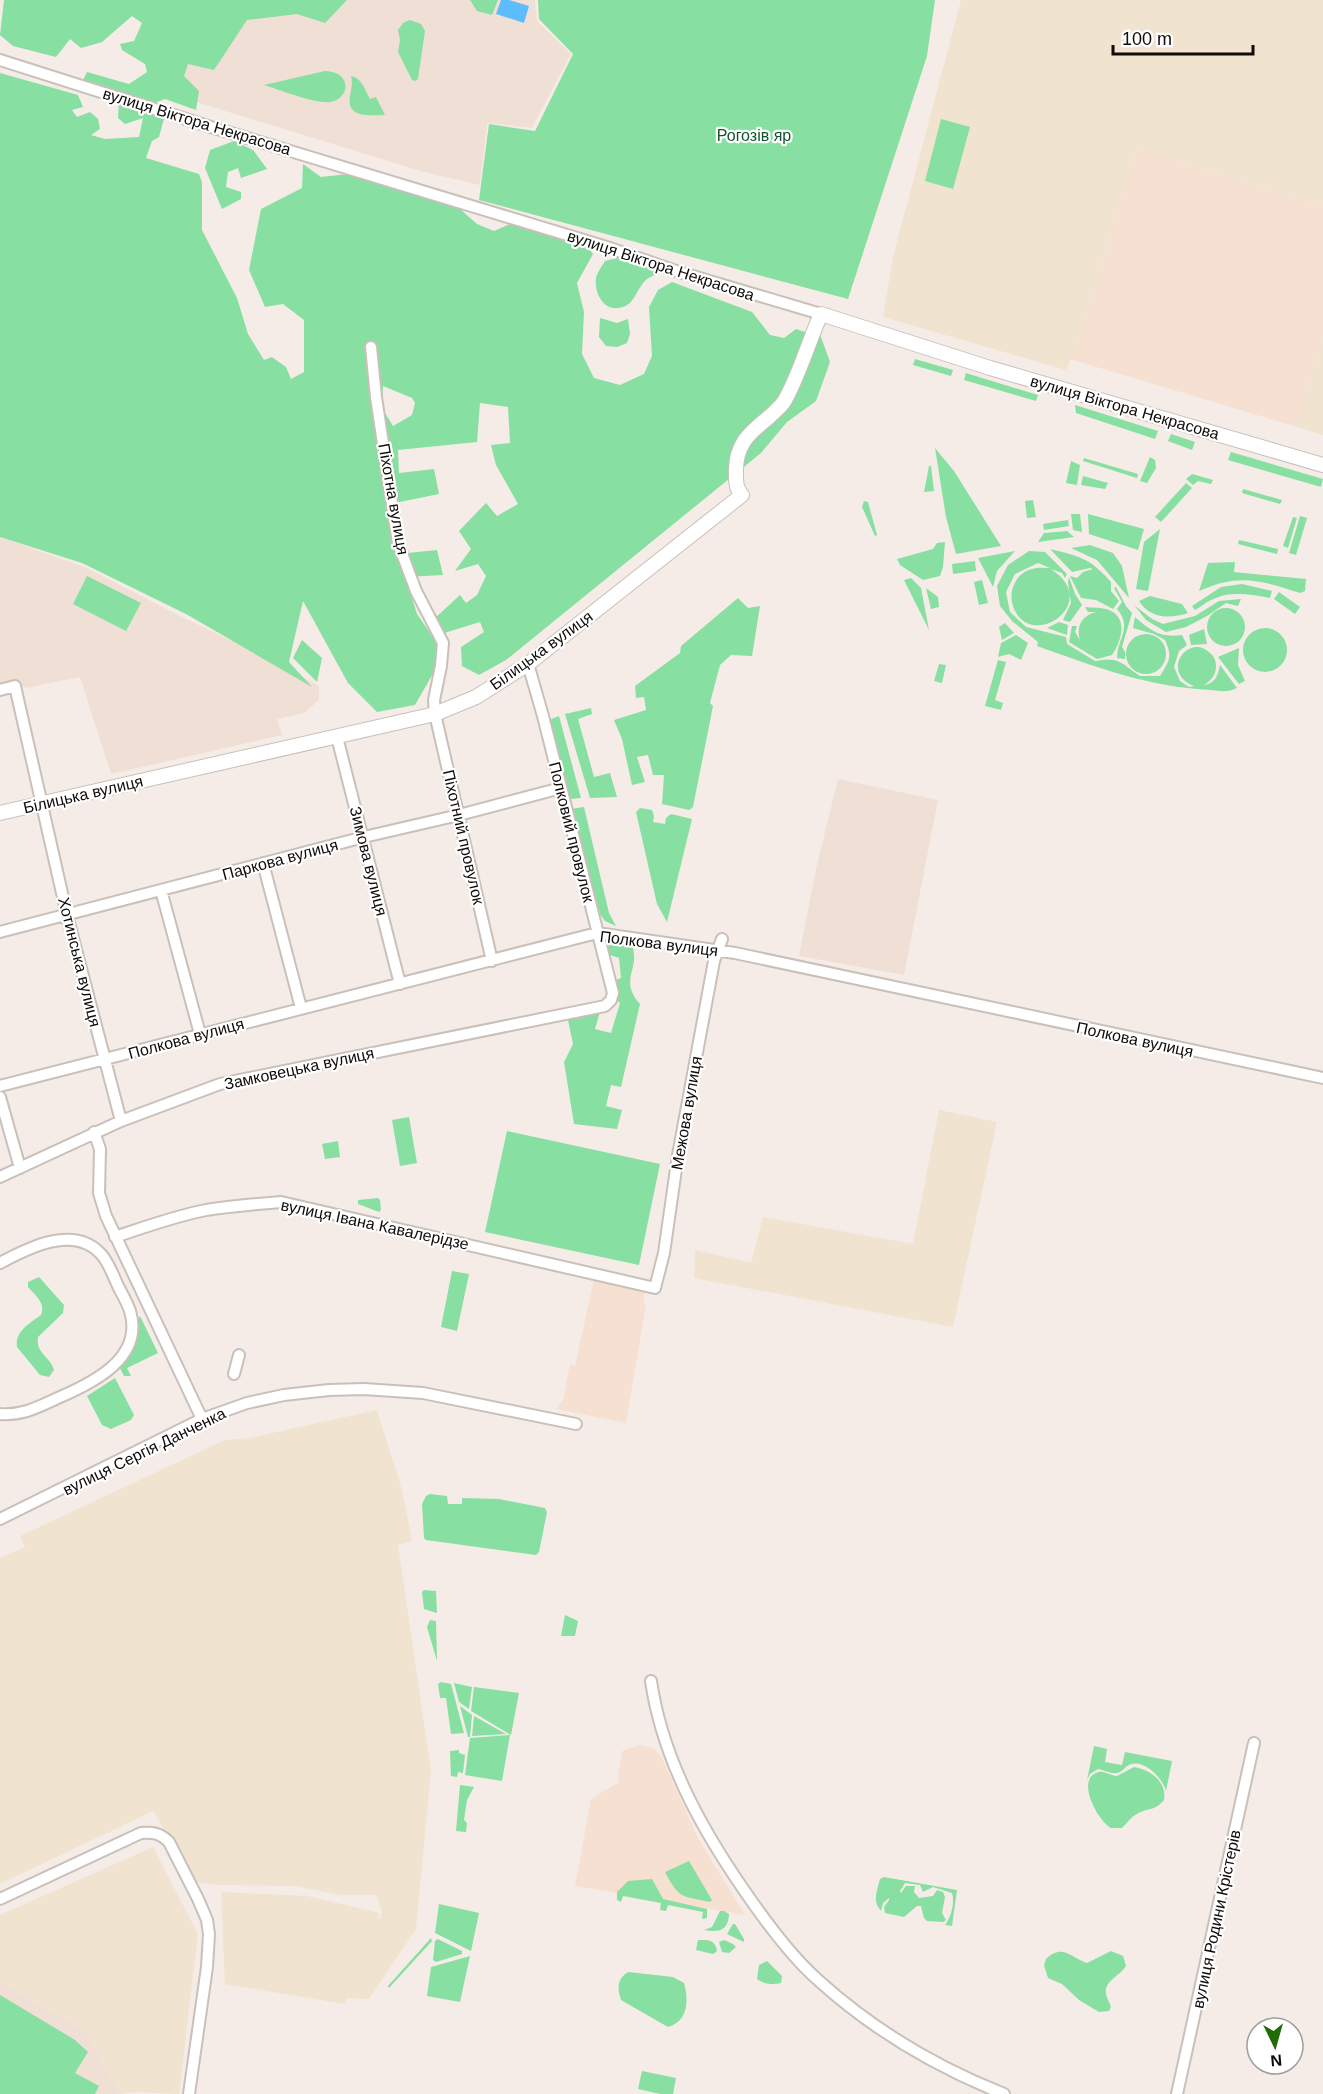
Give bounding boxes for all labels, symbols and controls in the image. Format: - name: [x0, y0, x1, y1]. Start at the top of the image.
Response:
- scale bar: [1113, 18, 1252, 56]
- text: 100 m: [1122, 29, 1172, 49]
- street label: вулиця Віктора Некрасова: [101, 85, 293, 158]
- park label: Рогозів яр: [717, 127, 791, 144]
- street label: вулиця Віктора Некрасова: [565, 227, 757, 304]
- street label: вулиця Віктора Некрасова: [1029, 372, 1221, 443]
- street label: Піхотна вулиця: [375, 442, 412, 556]
- street label: Білицька вулиця: [487, 608, 596, 693]
- street label: Полковий провулок: [546, 760, 597, 905]
- street label: Піхотний провулок: [440, 768, 487, 907]
- street label: Білицька вулиця: [22, 772, 145, 817]
- street label: Зимова вулиця: [347, 805, 390, 918]
- street label: Паркова вулиця: [220, 836, 340, 883]
- street label: Хотинська вулиця: [55, 896, 104, 1029]
- street label: Полкова вулиця: [599, 928, 719, 959]
- street label: Полкова вулиця: [126, 1015, 246, 1062]
- street label: Полкова вулиця: [1075, 1019, 1195, 1060]
- street label: Замковецька вулиця: [223, 1044, 376, 1093]
- street label: Межова вулиця: [668, 1055, 705, 1171]
- street label: вулиця Івана Кавалерідзе: [279, 1196, 471, 1253]
- street label: вулиця Сергія Данченка: [60, 1405, 229, 1498]
- street label: вулиця Родини Крістерів: [1189, 1828, 1244, 2010]
- north arrow: [1245, 2016, 1305, 2076]
- text: N: [1270, 2051, 1283, 2069]

